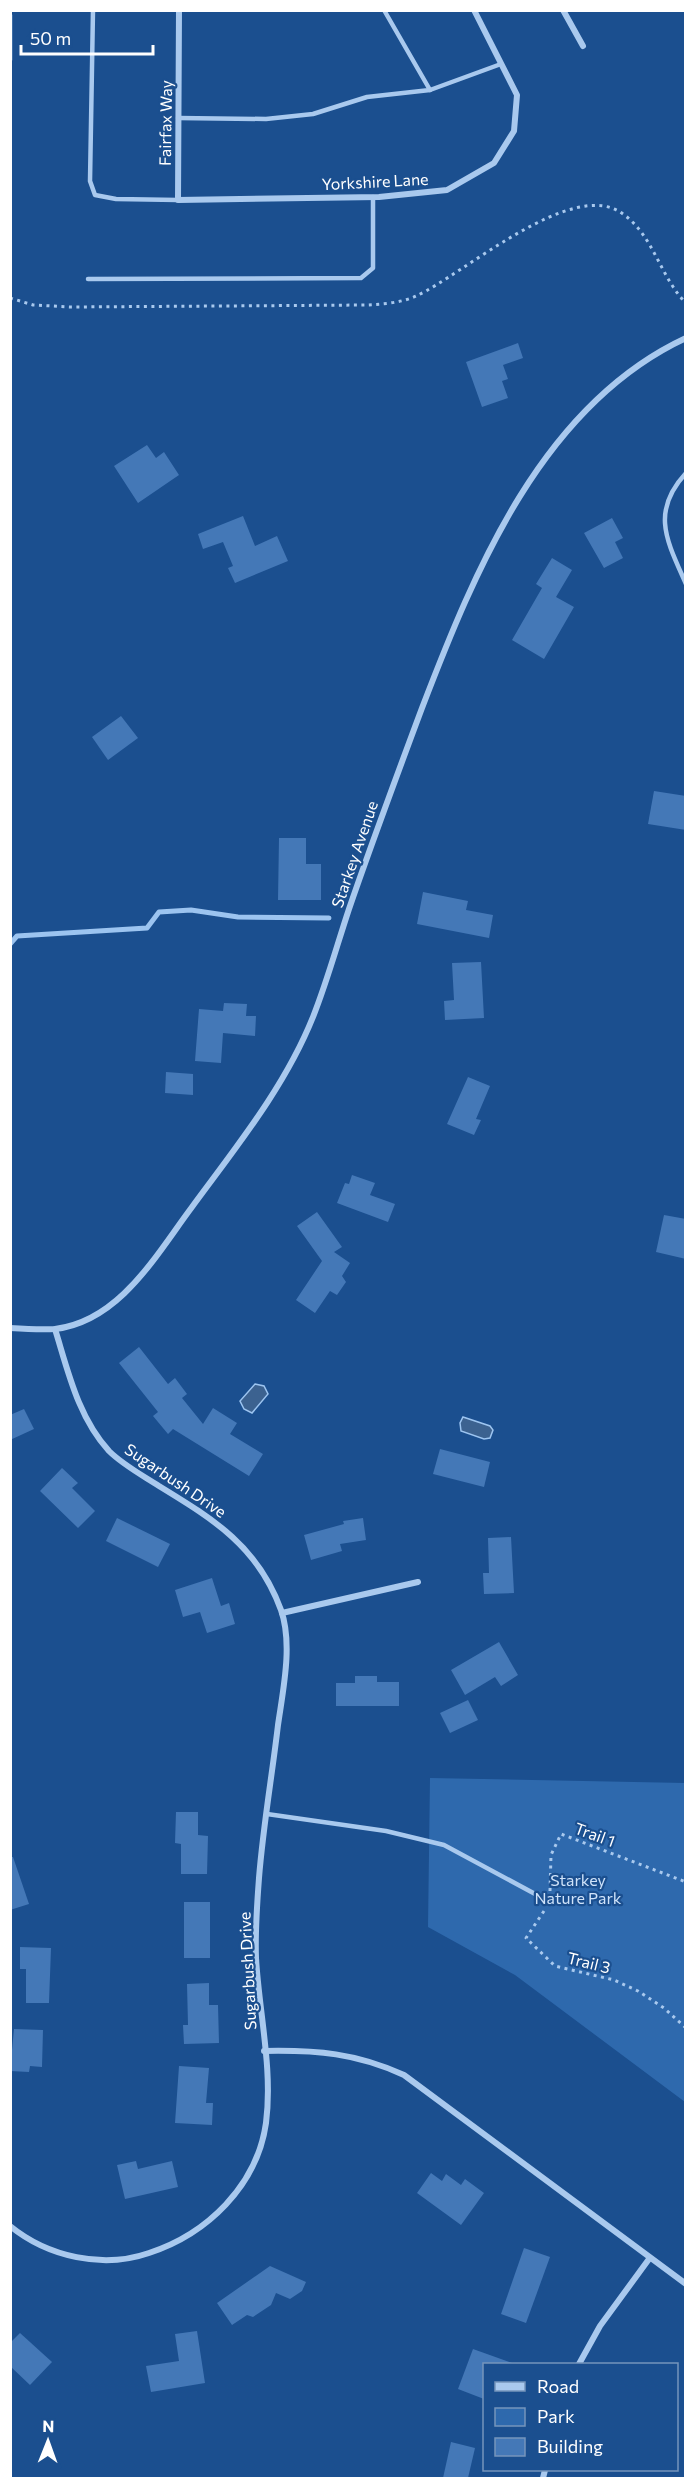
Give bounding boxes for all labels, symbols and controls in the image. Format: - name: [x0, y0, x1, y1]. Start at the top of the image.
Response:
- scale bar: [21, 18, 153, 56]
- text: 50 m: [30, 27, 71, 49]
- street label: Fairfax Way: [155, 80, 175, 166]
- street label: Yorkshire Lane: [321, 169, 429, 193]
- street label: Starkey Avenue: [327, 798, 381, 910]
- street label: Sugarbush Drive: [122, 1439, 230, 1521]
- street label: Trail 1: [572, 1818, 618, 1850]
- park label: Starkey Nature Park: [534, 1870, 622, 1907]
- street label: Sugarbush Drive: [234, 1911, 260, 2031]
- street label: Trail 3: [565, 1947, 613, 1977]
- legend: [483, 2363, 678, 2471]
- text: Road: [537, 2375, 579, 2397]
- text: Park: [537, 2405, 575, 2427]
- north arrow: [18, 2411, 78, 2471]
- text: N: [42, 2416, 54, 2435]
- text: Building: [537, 2435, 603, 2457]

